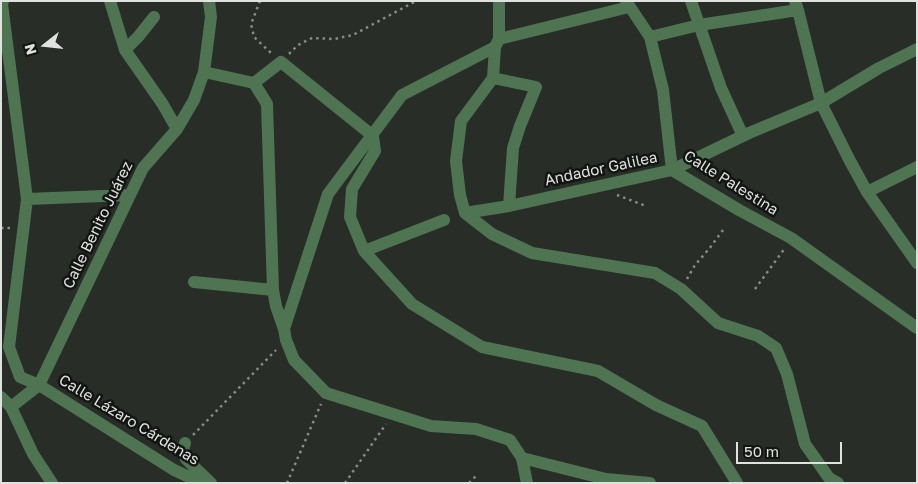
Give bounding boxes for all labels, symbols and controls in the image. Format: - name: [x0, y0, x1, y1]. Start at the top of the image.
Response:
- north arrow: [20, 20, 70, 70]
- text: N: [20, 42, 40, 57]
- street label: Calle Palestina: [681, 147, 781, 219]
- street label: Andador Galilea: [543, 148, 659, 190]
- street label: Calle Benito Juárez: [59, 158, 137, 292]
- street label: Calle Lázaro Cárdenas: [56, 371, 202, 469]
- scale bar: [738, 432, 844, 464]
- text: 50 m: [744, 442, 779, 460]

